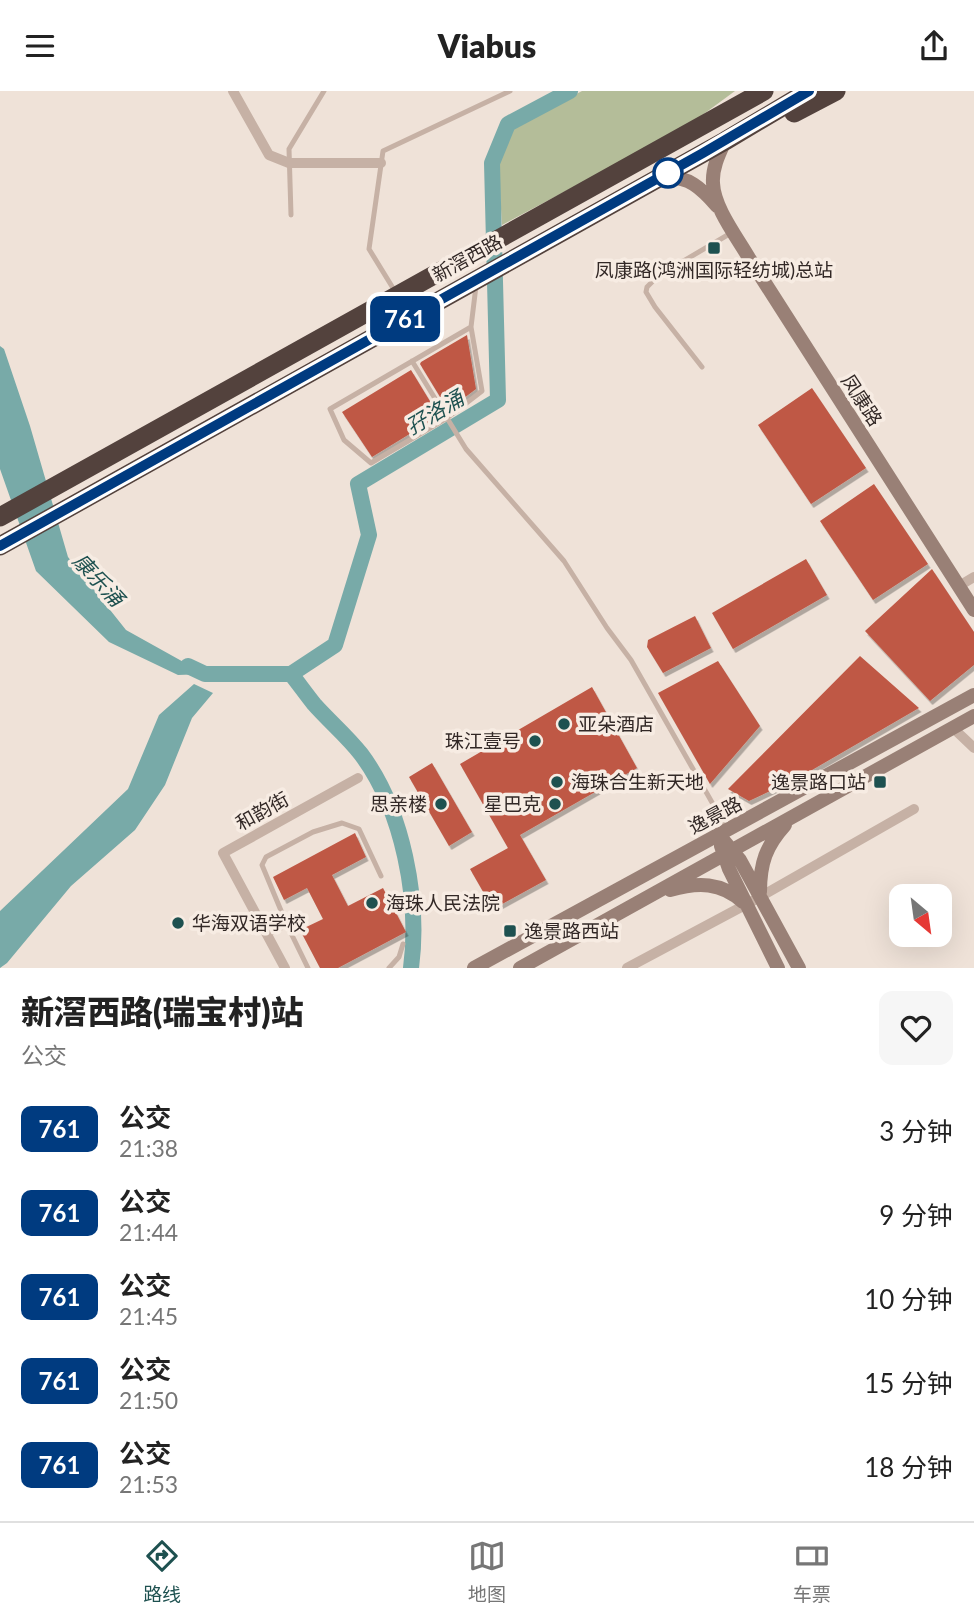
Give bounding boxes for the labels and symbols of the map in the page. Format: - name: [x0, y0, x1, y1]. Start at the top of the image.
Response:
- unlabelled marker: [653, 158, 683, 188]
- street label: 新滘西路: [428, 229, 506, 286]
- marker: 凤康路(鸿洲国际轻纺城)总站: [706, 240, 722, 256]
- place label: 凤康路(鸿洲国际轻纺城)总站: [595, 258, 833, 281]
- line badge: 761: [365, 296, 445, 342]
- street label: 凤康路: [837, 370, 888, 430]
- water label: 孖洛涌: [401, 384, 469, 439]
- water label: 康乐涌: [68, 547, 131, 612]
- place label: 亚朵酒店: [578, 712, 654, 735]
- marker: 亚朵酒店: [556, 716, 572, 732]
- place label: 珠江壹号: [445, 729, 521, 752]
- marker: 珠江壹号: [527, 733, 543, 749]
- place label: 海珠合生新天地: [571, 770, 704, 793]
- place label: 逸景路口站: [771, 770, 866, 793]
- marker: 海珠合生新天地: [549, 774, 565, 790]
- marker: 逸景路口站: [872, 774, 888, 790]
- street label: 和韵街: [231, 787, 292, 834]
- street label: 逸景路: [684, 791, 745, 838]
- place label: 思亲楼: [370, 792, 427, 815]
- place label: 星巴克: [484, 792, 541, 815]
- marker: 思亲楼: [433, 796, 449, 812]
- marker: 星巴克: [547, 796, 563, 812]
- north arrow: [889, 884, 952, 947]
- place label: 海珠人民法院: [386, 891, 500, 914]
- marker: 海珠人民法院: [364, 895, 380, 911]
- place label: 华海双语学校: [192, 911, 306, 934]
- marker: 华海双语学校: [170, 915, 186, 931]
- place label: 逸景路西站: [524, 919, 619, 942]
- marker: 逸景路西站: [502, 923, 518, 939]

